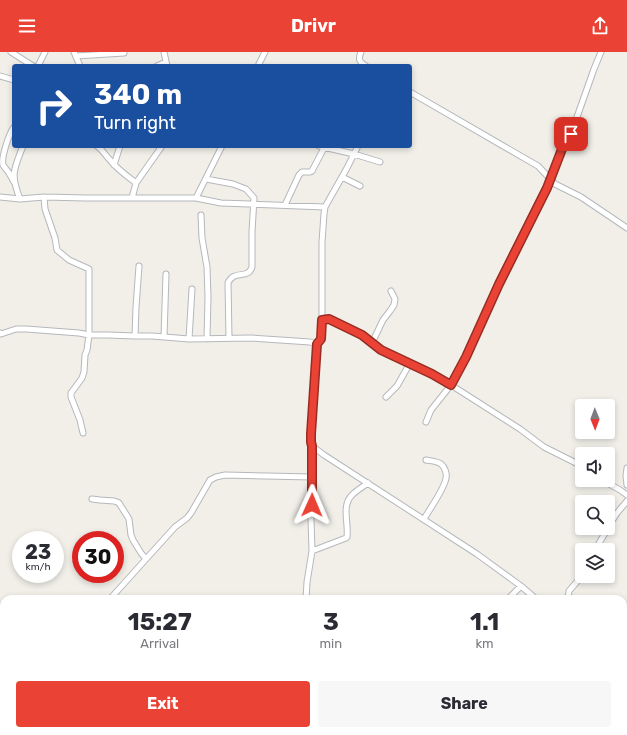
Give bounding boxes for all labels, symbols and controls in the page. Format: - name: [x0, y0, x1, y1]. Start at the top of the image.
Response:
- icon: menu: [16, 15, 38, 37]
- text: Drivr: [291, 15, 336, 37]
- icon: share: [589, 15, 611, 37]
- text: 340 m: [94, 78, 182, 111]
- icon: right: [28, 80, 80, 132]
- text: Turn right: [94, 112, 176, 134]
- pin: [554, 117, 588, 151]
- icon: arrive: [560, 123, 582, 145]
- north arrow: [575, 399, 615, 439]
- map controls: [575, 399, 615, 583]
- button: sound: [575, 447, 615, 487]
- position arrow: [291, 484, 333, 526]
- button: search: [575, 495, 615, 535]
- speed limit sign: 30: [72, 531, 124, 583]
- text: 23: [25, 540, 51, 564]
- button: layers: [575, 543, 615, 583]
- text: km/h: [26, 561, 50, 573]
- text: 15:27: [128, 608, 192, 636]
- text: 3: [323, 608, 339, 636]
- text: 1.1: [470, 608, 499, 636]
- text: Arrival: [140, 636, 179, 651]
- text: min: [320, 636, 342, 651]
- text: km: [475, 636, 494, 651]
- button: Exit: [16, 681, 310, 727]
- button: Share: [318, 681, 611, 727]

